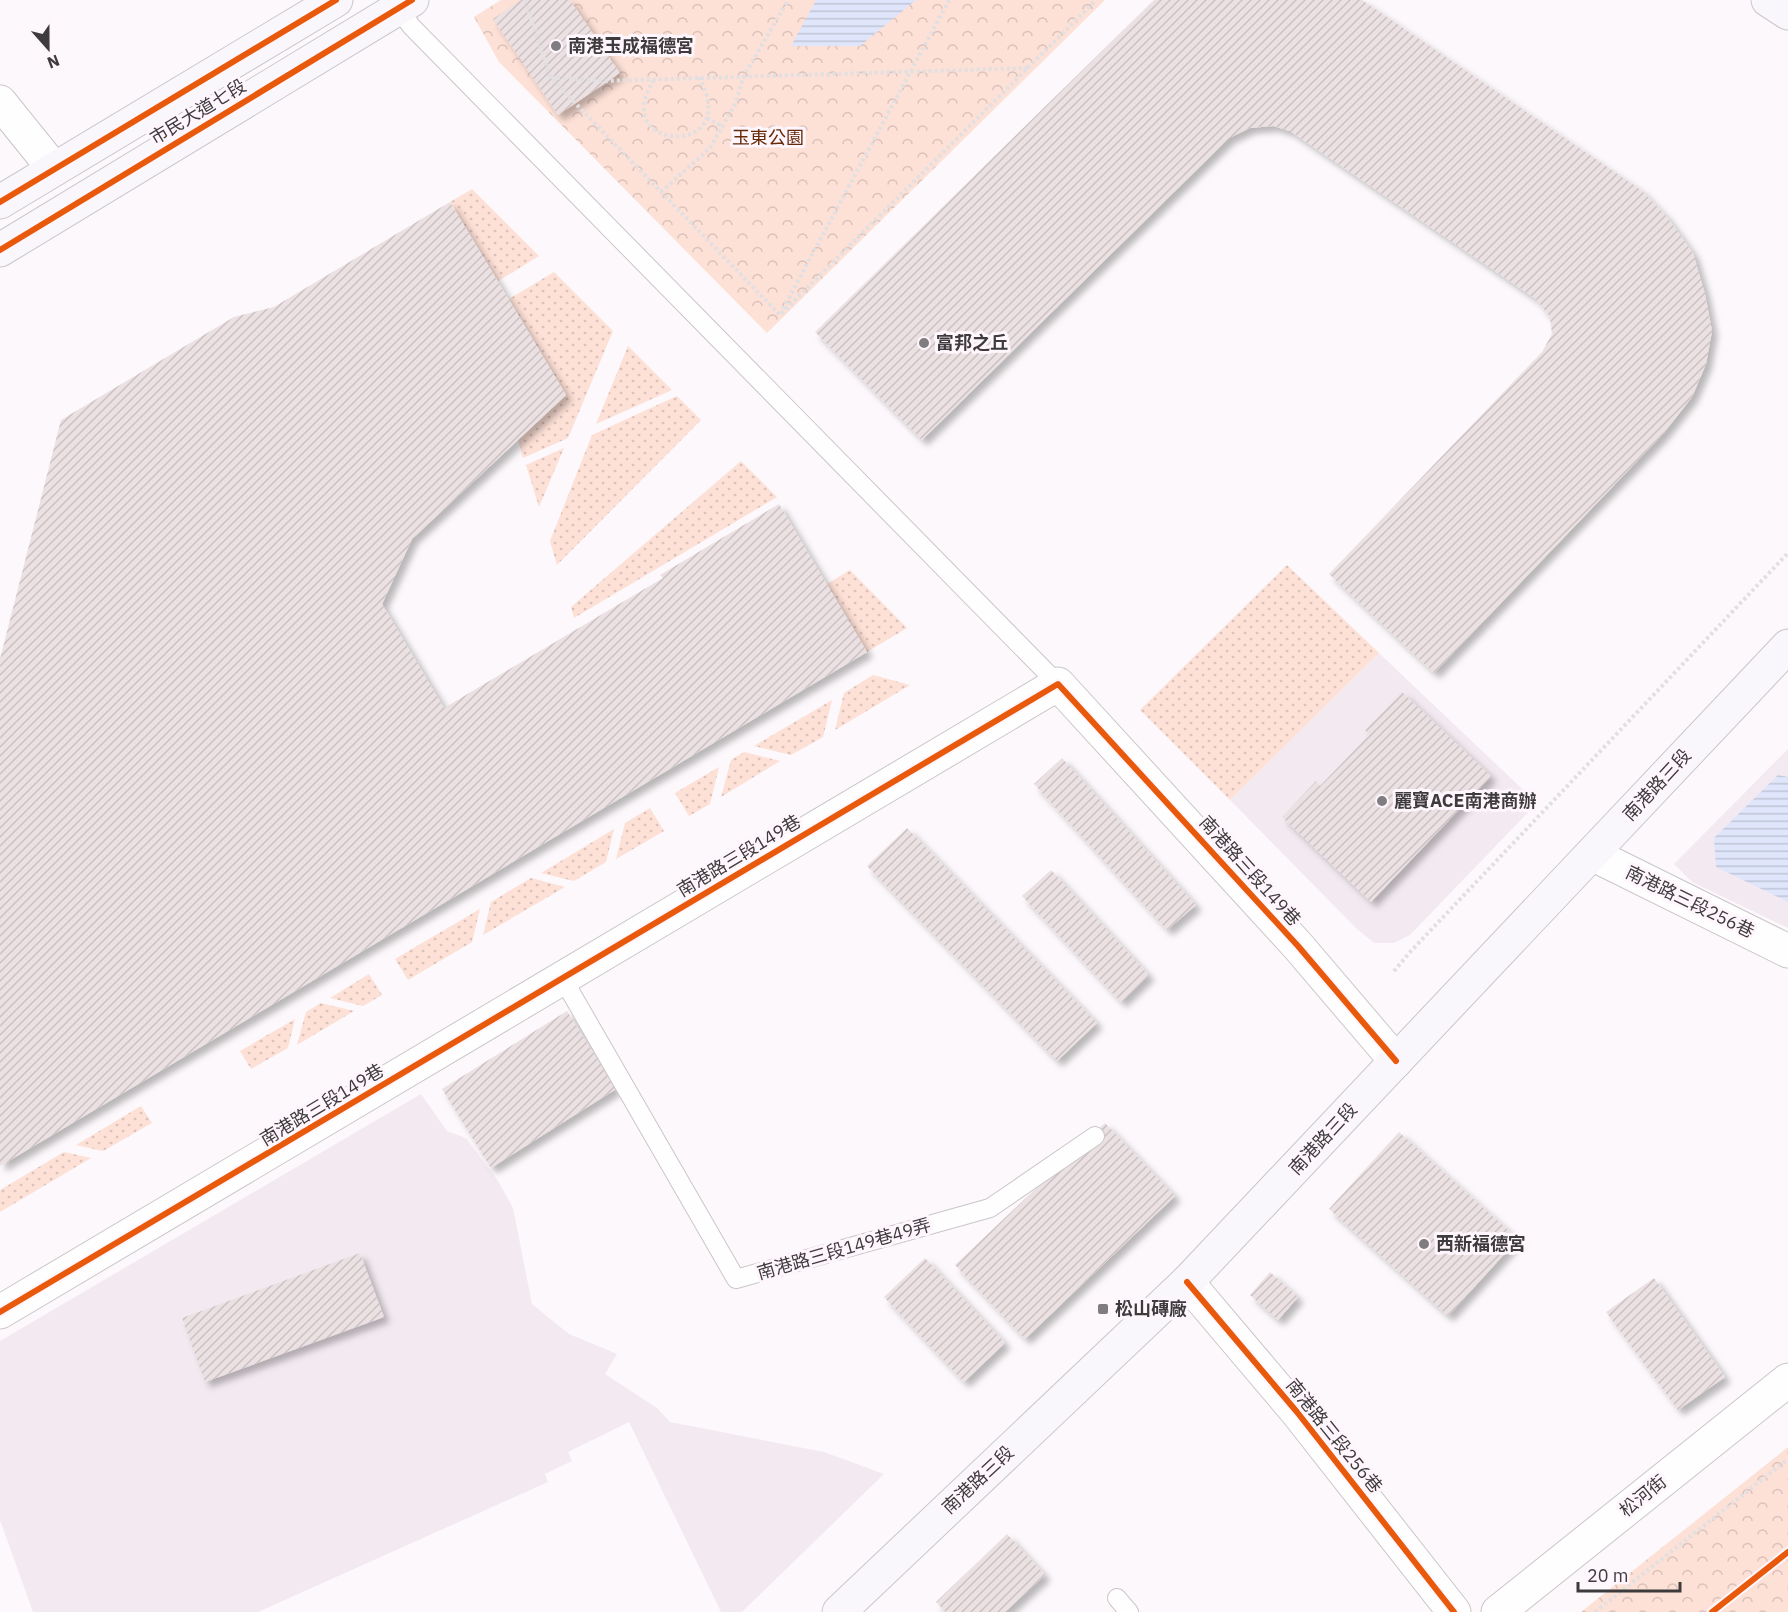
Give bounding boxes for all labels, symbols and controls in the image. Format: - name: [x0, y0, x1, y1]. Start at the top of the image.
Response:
- north arrow: [18, 18, 78, 78]
- place label: 南港玉成福德宮: [568, 34, 694, 57]
- marker: 南港玉成福德宮: [549, 39, 563, 53]
- text: N: [44, 51, 62, 73]
- street label: 市民大道七段: [146, 74, 250, 149]
- park label: 玉東公園: [732, 126, 804, 149]
- place label: 富邦之丘: [936, 331, 1008, 354]
- marker: 富邦之丘: [917, 336, 931, 350]
- street label: 南港路三段: [1618, 744, 1696, 825]
- place label: 麗寶ACE南港商辦: [1394, 789, 1536, 812]
- marker: 麗寶ACE南港商辦: [1375, 794, 1389, 808]
- street label: 南港路三段149巷: [673, 810, 805, 902]
- street label: 南港路三段149巷: [1195, 811, 1306, 931]
- street label: 南港路三段256巷: [1622, 860, 1758, 943]
- street label: 南港路三段149巷: [256, 1059, 388, 1151]
- street label: 南港路三段: [1284, 1098, 1362, 1179]
- street label: 南港路三段149巷49弄: [754, 1213, 934, 1284]
- place label: 西新福德宮: [1436, 1232, 1526, 1255]
- marker: 西新福德宮: [1417, 1237, 1431, 1251]
- place label: 松山磚廠: [1115, 1297, 1187, 1320]
- marker: 松山磚廠: [1096, 1302, 1110, 1316]
- street label: 南港路三段256巷: [1281, 1374, 1388, 1497]
- street label: 南港路三段: [937, 1441, 1018, 1519]
- street label: 松河街: [1614, 1470, 1671, 1522]
- scale bar: [1578, 1555, 1680, 1593]
- text: 20 m: [1587, 1564, 1629, 1587]

